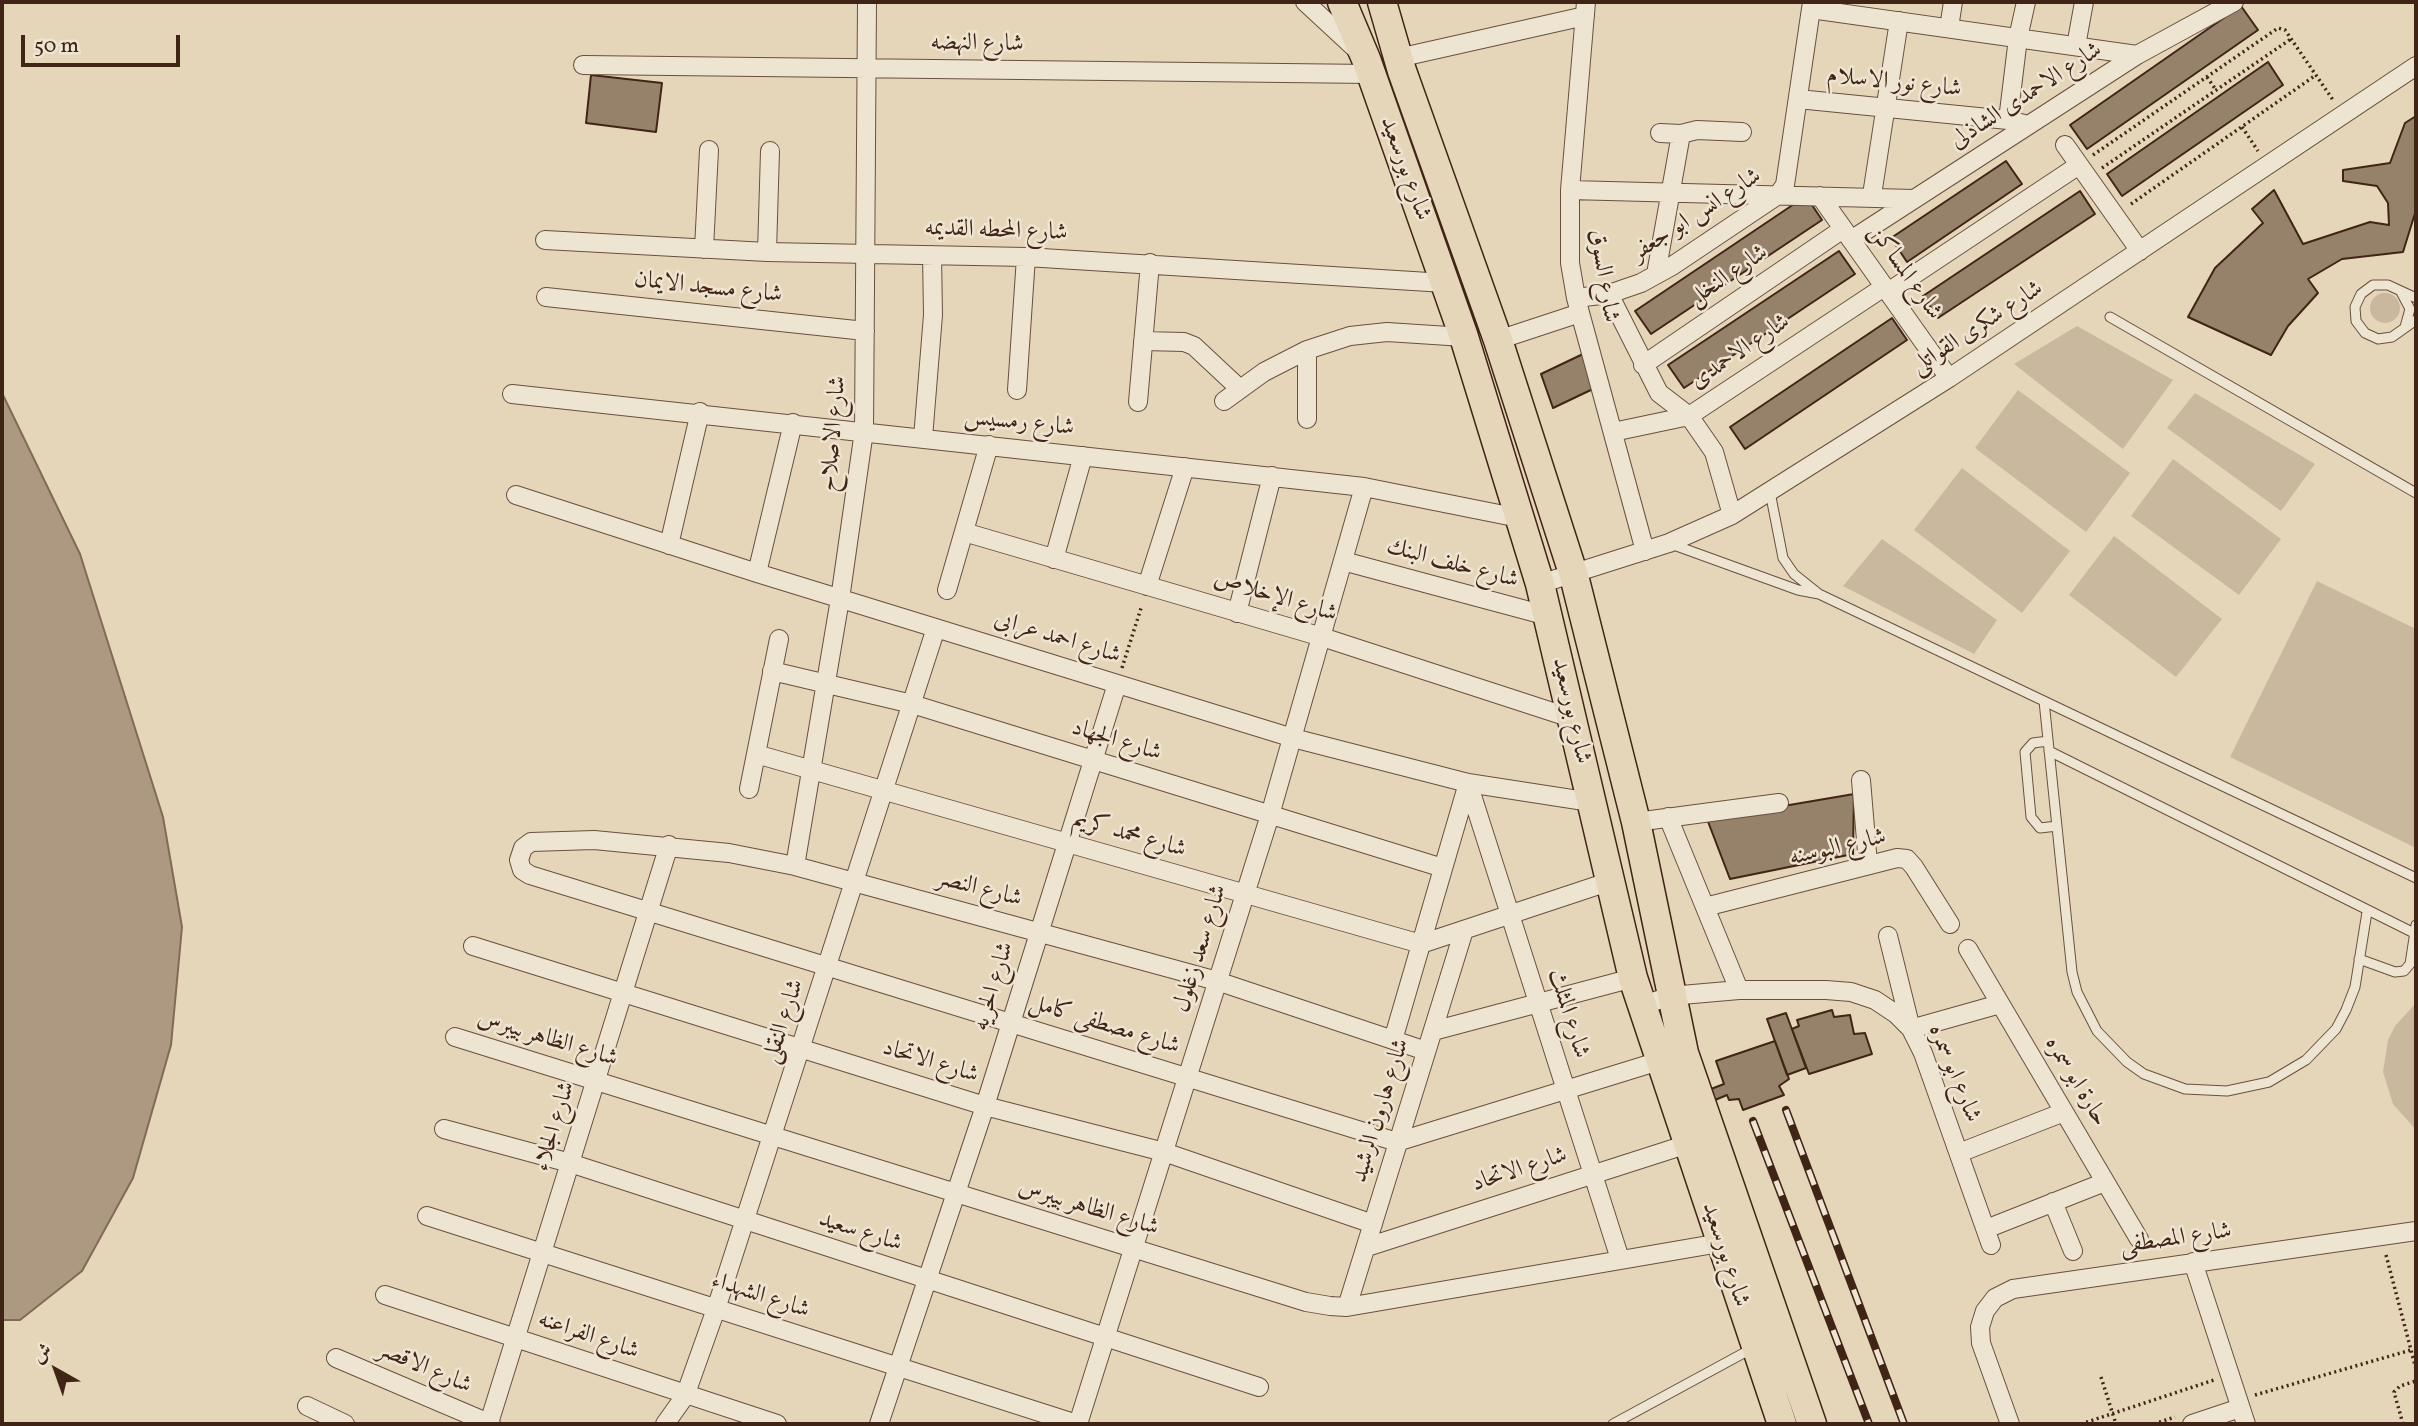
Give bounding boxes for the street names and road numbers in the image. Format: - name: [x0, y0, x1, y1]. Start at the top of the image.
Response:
- street label: شارع النهضه: [930, 30, 1024, 60]
- street label: شارع الاحمدى الشاذلى: [1946, 37, 2108, 157]
- street label: شارع نور الاسلام: [1825, 63, 1963, 105]
- street label: شارع بورسعيد: [1372, 113, 1436, 225]
- street label: شارع انس ابو جعفر: [1626, 163, 1768, 269]
- street label: شارع المحطه القديمه: [924, 215, 1068, 249]
- street label: شارع المساكن: [1861, 220, 1947, 326]
- street label: شارع السوق: [1580, 227, 1624, 325]
- street label: شارع النخل: [1684, 240, 1774, 314]
- street label: شارع مسجد الايمان: [633, 267, 783, 311]
- street label: شارع شكرى القواتلى: [1907, 276, 2049, 382]
- street label: شارع الاحمدى: [1686, 309, 1796, 397]
- street label: شارع الاصلاح: [816, 375, 854, 493]
- street label: شارع رمسيس: [962, 404, 1076, 444]
- street label: شارع خلف البنك: [1383, 534, 1521, 596]
- street label: شارع الإخلاص: [1210, 566, 1340, 630]
- street label: شارع احمد عرابى: [990, 606, 1124, 672]
- street label: شارع بورسعيد: [1544, 655, 1596, 767]
- street label: شارع الجهاد: [1068, 715, 1164, 769]
- street label: شارع محمد كريم: [1069, 806, 1189, 866]
- street label: شارع البوسنه: [1787, 824, 1889, 874]
- street label: شارع النصر: [933, 865, 1025, 915]
- street label: شارع سعد زغلول: [1169, 882, 1235, 1016]
- street label: شارع الحريه: [968, 939, 1022, 1035]
- street label: شارع المثلث: [1540, 966, 1594, 1062]
- street label: شارع النقلى: [758, 976, 812, 1068]
- street label: شارع مصطفى كامل: [1025, 989, 1183, 1063]
- street label: شارع الظاهر بيبرس: [473, 1005, 621, 1075]
- street label: شارع ابو سمره: [1920, 1021, 1986, 1127]
- street label: حارة ابو سمره: [2037, 1032, 2113, 1132]
- street label: شارع الاتحاد: [879, 1035, 981, 1091]
- street label: شارع هارون الرشيد: [1346, 1036, 1418, 1186]
- street label: شارع الجلاء: [529, 1079, 583, 1175]
- street label: شارع الاتحاد: [1469, 1142, 1571, 1200]
- street label: شارع الظاهر بيبرس: [1014, 1174, 1162, 1244]
- street label: شارع بورسعيد: [1694, 1199, 1754, 1311]
- street label: شارع سعيد: [815, 1206, 905, 1260]
- street label: شارع المصطفى: [2118, 1218, 2234, 1262]
- street label: شارع الشهداء: [707, 1268, 813, 1326]
- street label: شارع الفراعنه: [534, 1306, 642, 1368]
- street label: شارع الاقصر: [372, 1336, 476, 1402]

